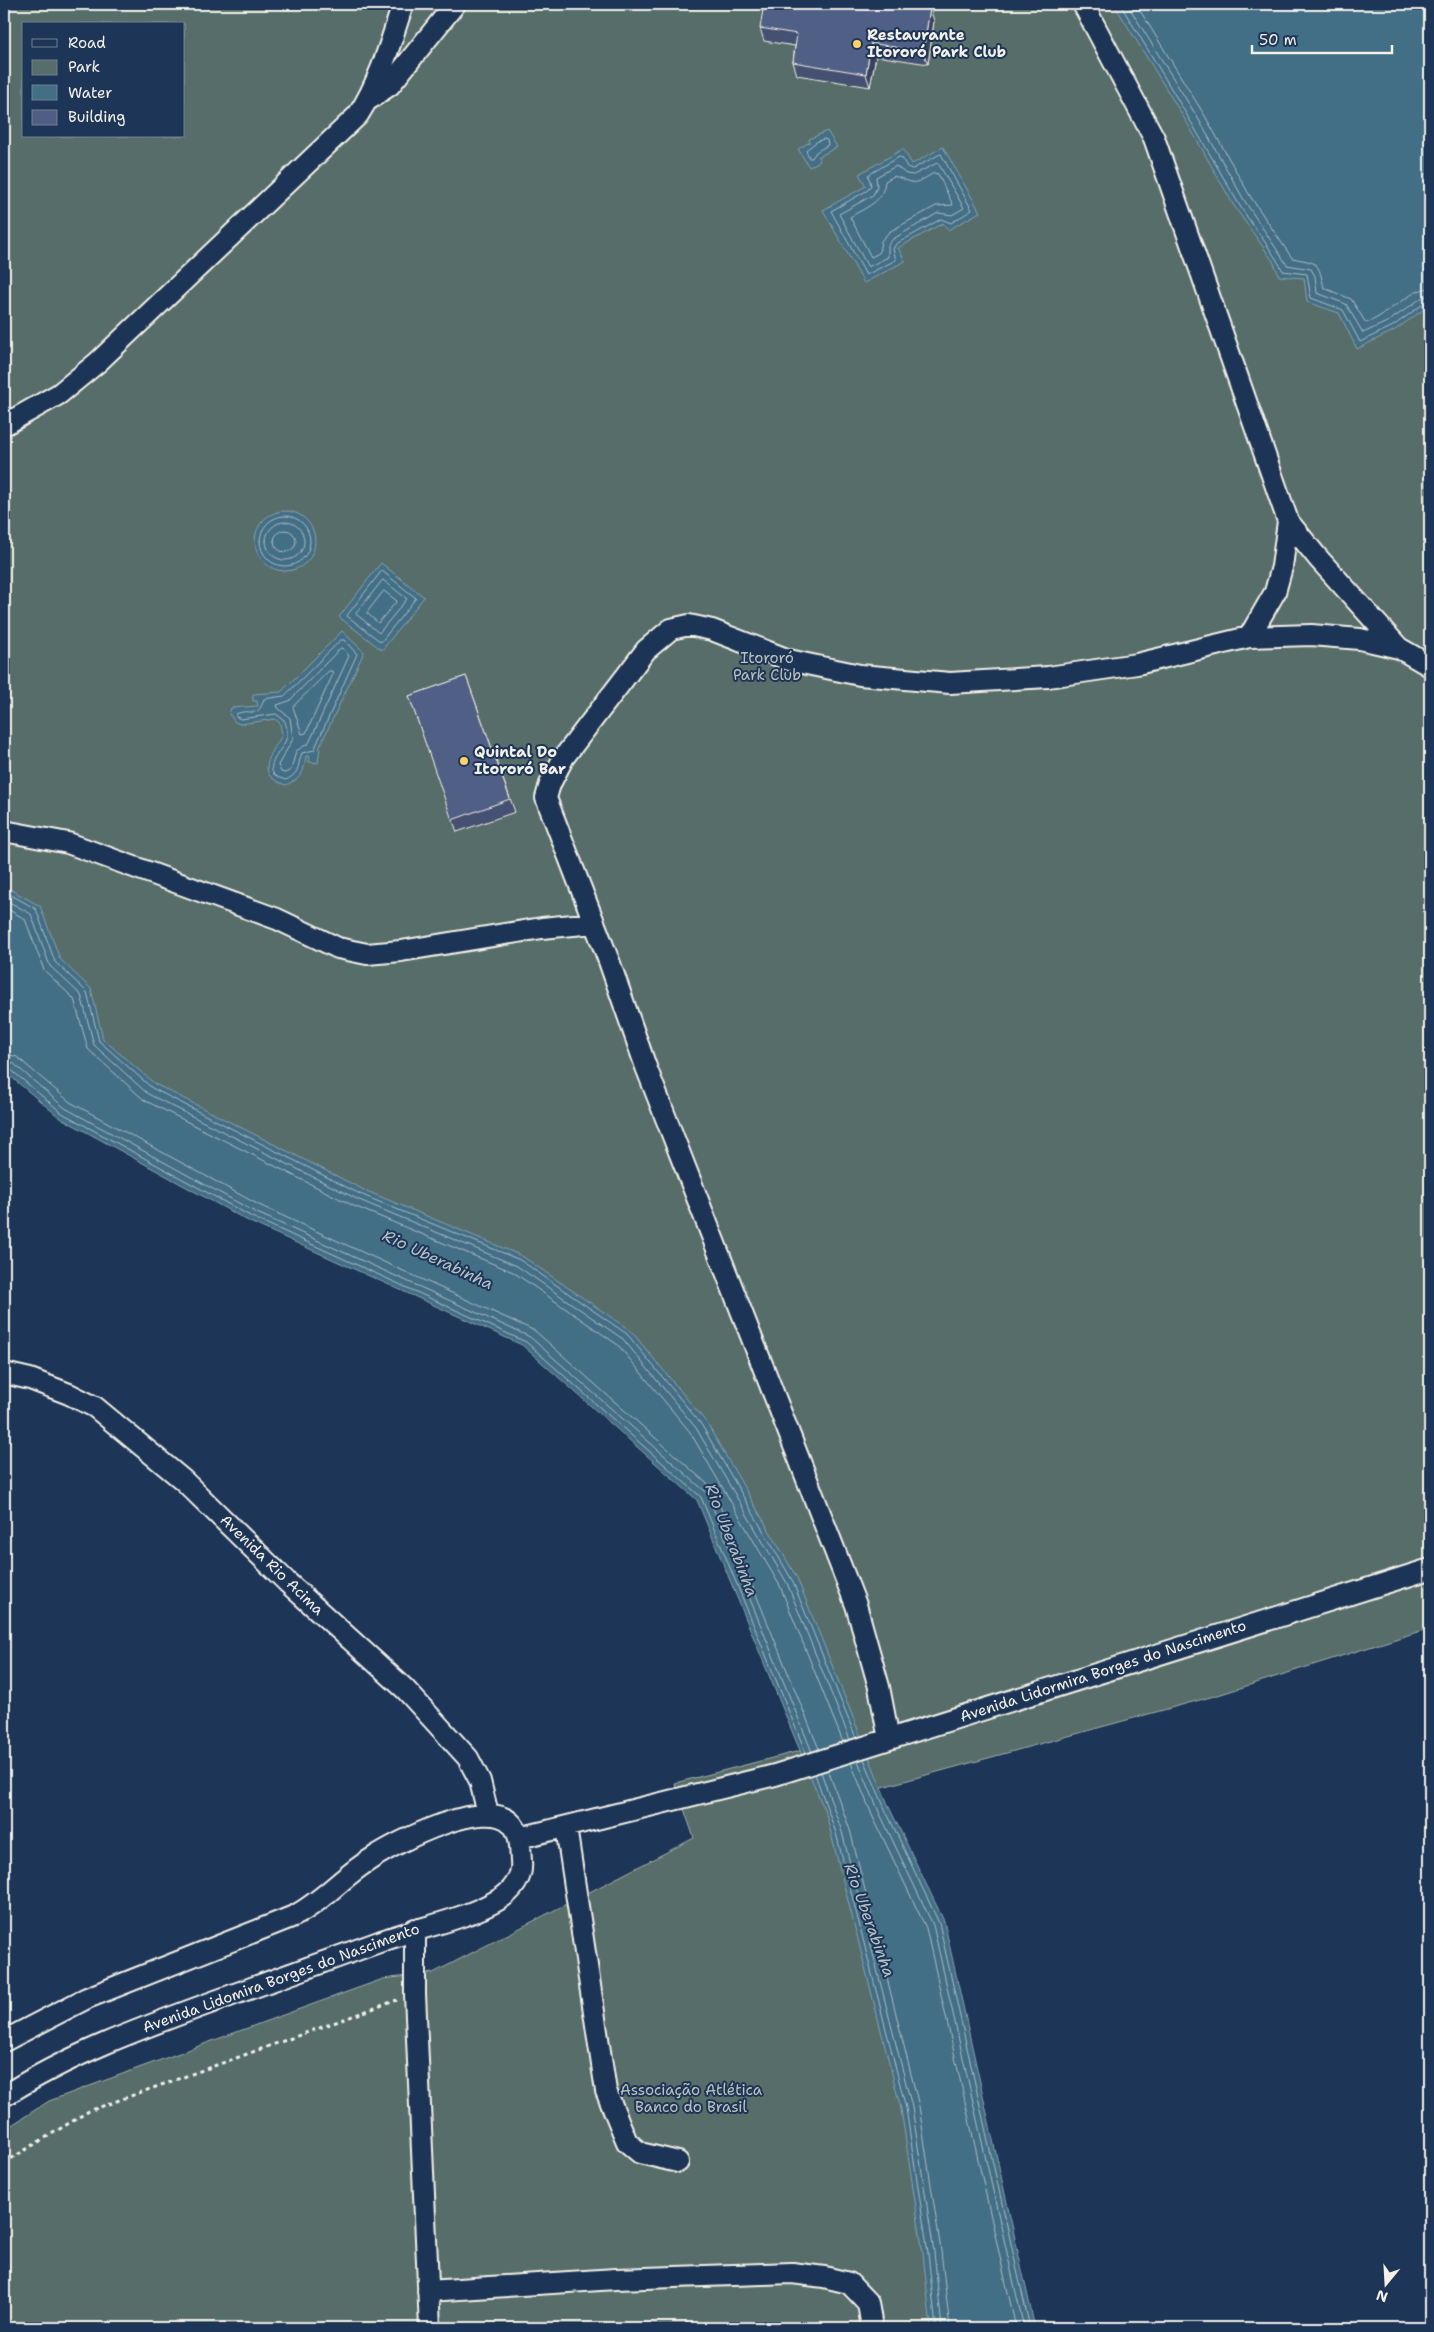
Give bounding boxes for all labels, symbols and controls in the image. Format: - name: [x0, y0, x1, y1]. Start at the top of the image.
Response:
- legend: [22, 22, 185, 138]
- scale bar: [1252, 22, 1392, 54]
- place label: Restaurante Itororó Park Club: [867, 25, 1006, 62]
- text: 50 m: [1259, 30, 1297, 50]
- text: Road: [68, 33, 106, 53]
- marker: Restaurante Itororó Park Club: [851, 38, 863, 50]
- text: Park: [68, 57, 100, 77]
- text: Water: [68, 83, 112, 103]
- text: Building: [68, 107, 125, 127]
- park label: Itororó Park Club: [733, 648, 801, 685]
- place label: Quintal Do Itororó Bar: [474, 742, 566, 779]
- marker: Quintal Do Itororó Bar: [458, 755, 470, 767]
- water label: Rio Uberabinha: [379, 1225, 497, 1294]
- water label: Rio Uberabinha: [700, 1481, 763, 1600]
- street label: Avenida Rio Acima: [216, 1510, 329, 1620]
- street label: Avenida Lidormira Borges do Nascimento: [957, 1615, 1249, 1727]
- water label: Rio Uberabinha: [839, 1860, 900, 1980]
- street label: Avenida Lidomira Borges do Nascimento: [140, 1918, 422, 2038]
- park label: Associação Atlética Banco do Brasil: [620, 2080, 763, 2117]
- north arrow: [1362, 2260, 1412, 2310]
- text: N: [1374, 2286, 1390, 2307]

